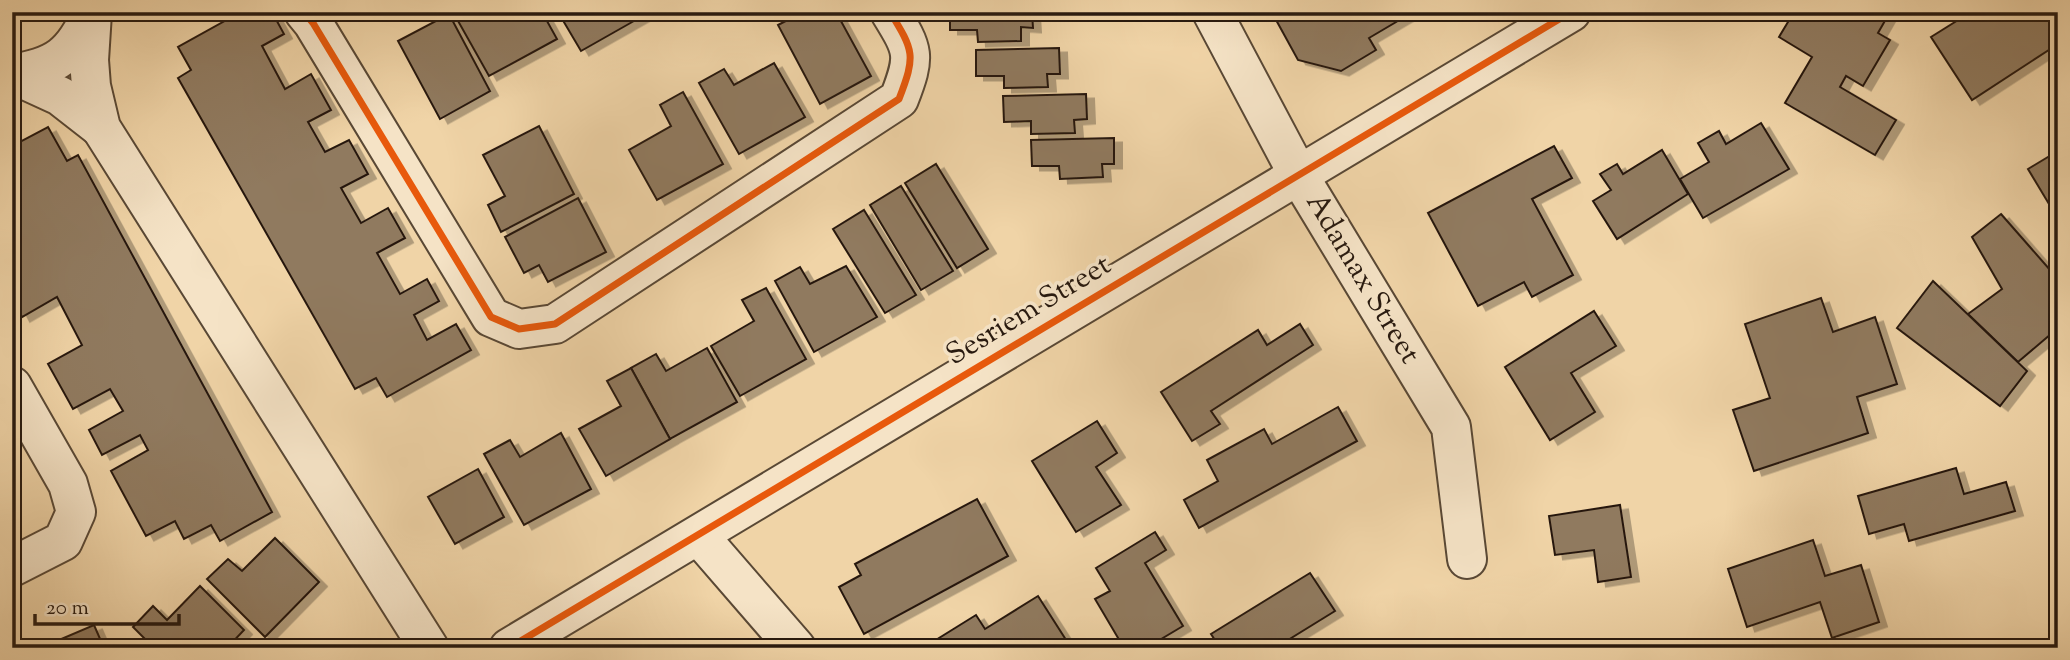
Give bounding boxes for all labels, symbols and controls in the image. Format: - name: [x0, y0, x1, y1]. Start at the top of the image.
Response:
- street label: Adamax Street: [1294, 185, 1430, 373]
- street label: Sesriem Street: [938, 245, 1120, 377]
- scale bar: [35, 583, 178, 627]
- text: 20 m: [46, 594, 89, 624]

